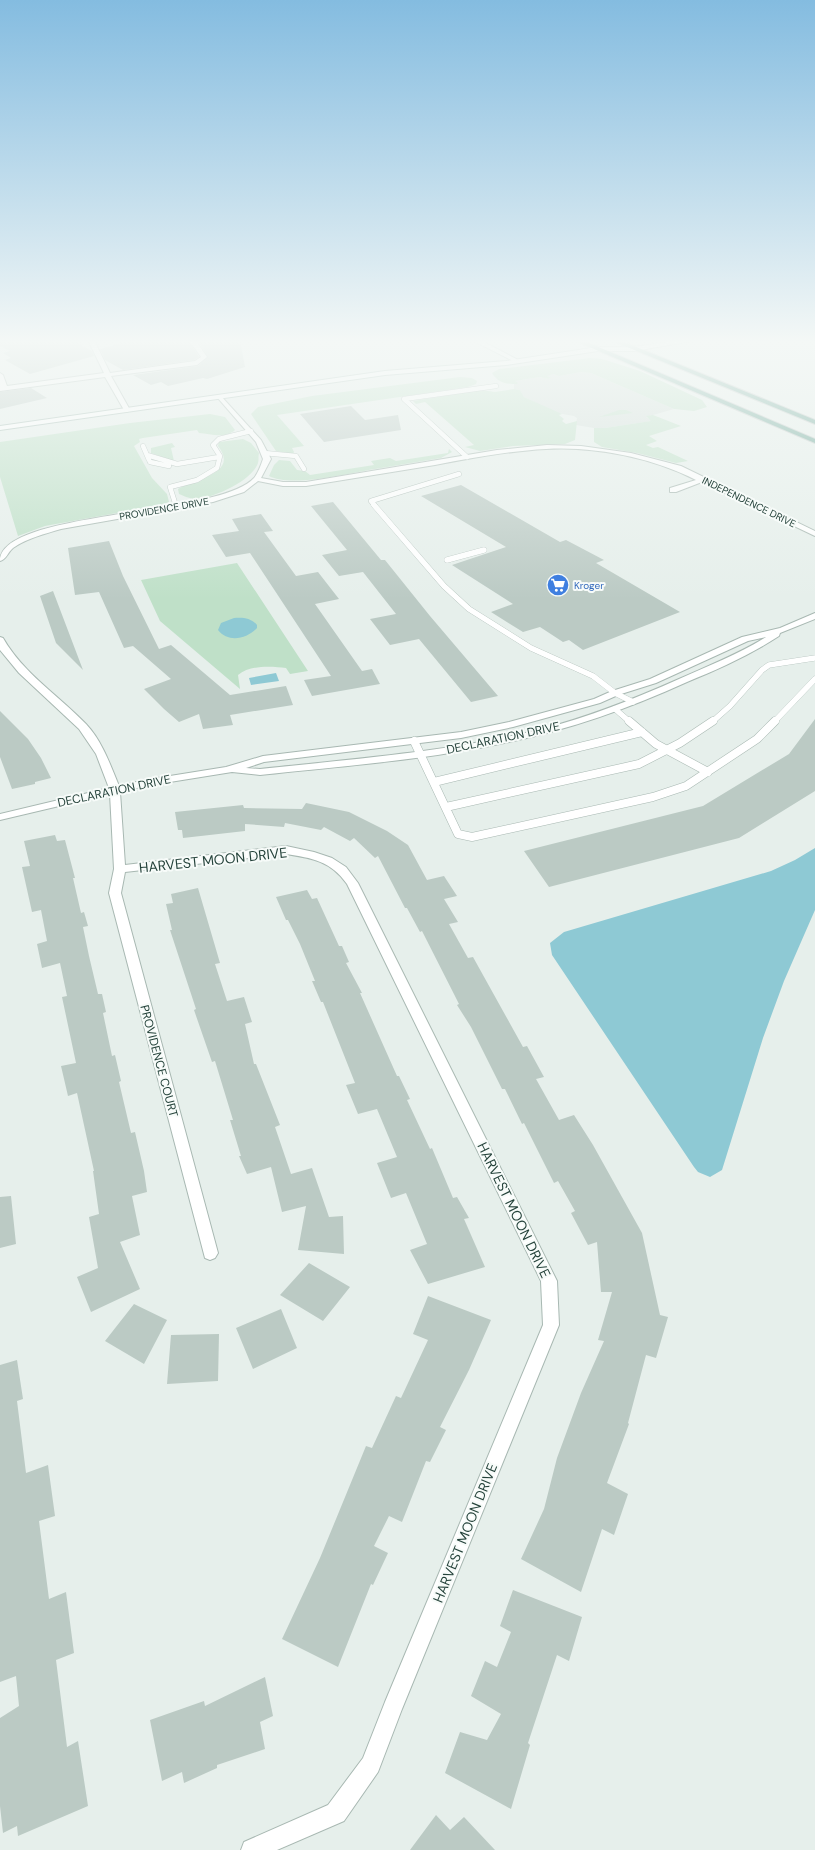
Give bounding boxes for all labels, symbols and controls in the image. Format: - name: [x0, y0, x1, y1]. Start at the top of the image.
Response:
- street label: INDEPENDENCE DRIVE: [700, 474, 798, 530]
- street label: PROVIDENCE DRIVE: [118, 495, 210, 523]
- supermarket icon: Kroger: [545, 572, 571, 598]
- place label: Kroger: [574, 579, 604, 592]
- street label: DECLARATION DRIVE: [445, 718, 561, 758]
- street label: DECLARATION DRIVE: [56, 771, 172, 811]
- street label: HARVEST MOON DRIVE: [138, 843, 288, 877]
- street label: PROVIDENCE COURT: [136, 1003, 182, 1119]
- street label: HARVEST MOON DRIVE: [473, 1139, 555, 1281]
- street label: HARVEST MOON DRIVE: [429, 1461, 501, 1605]

